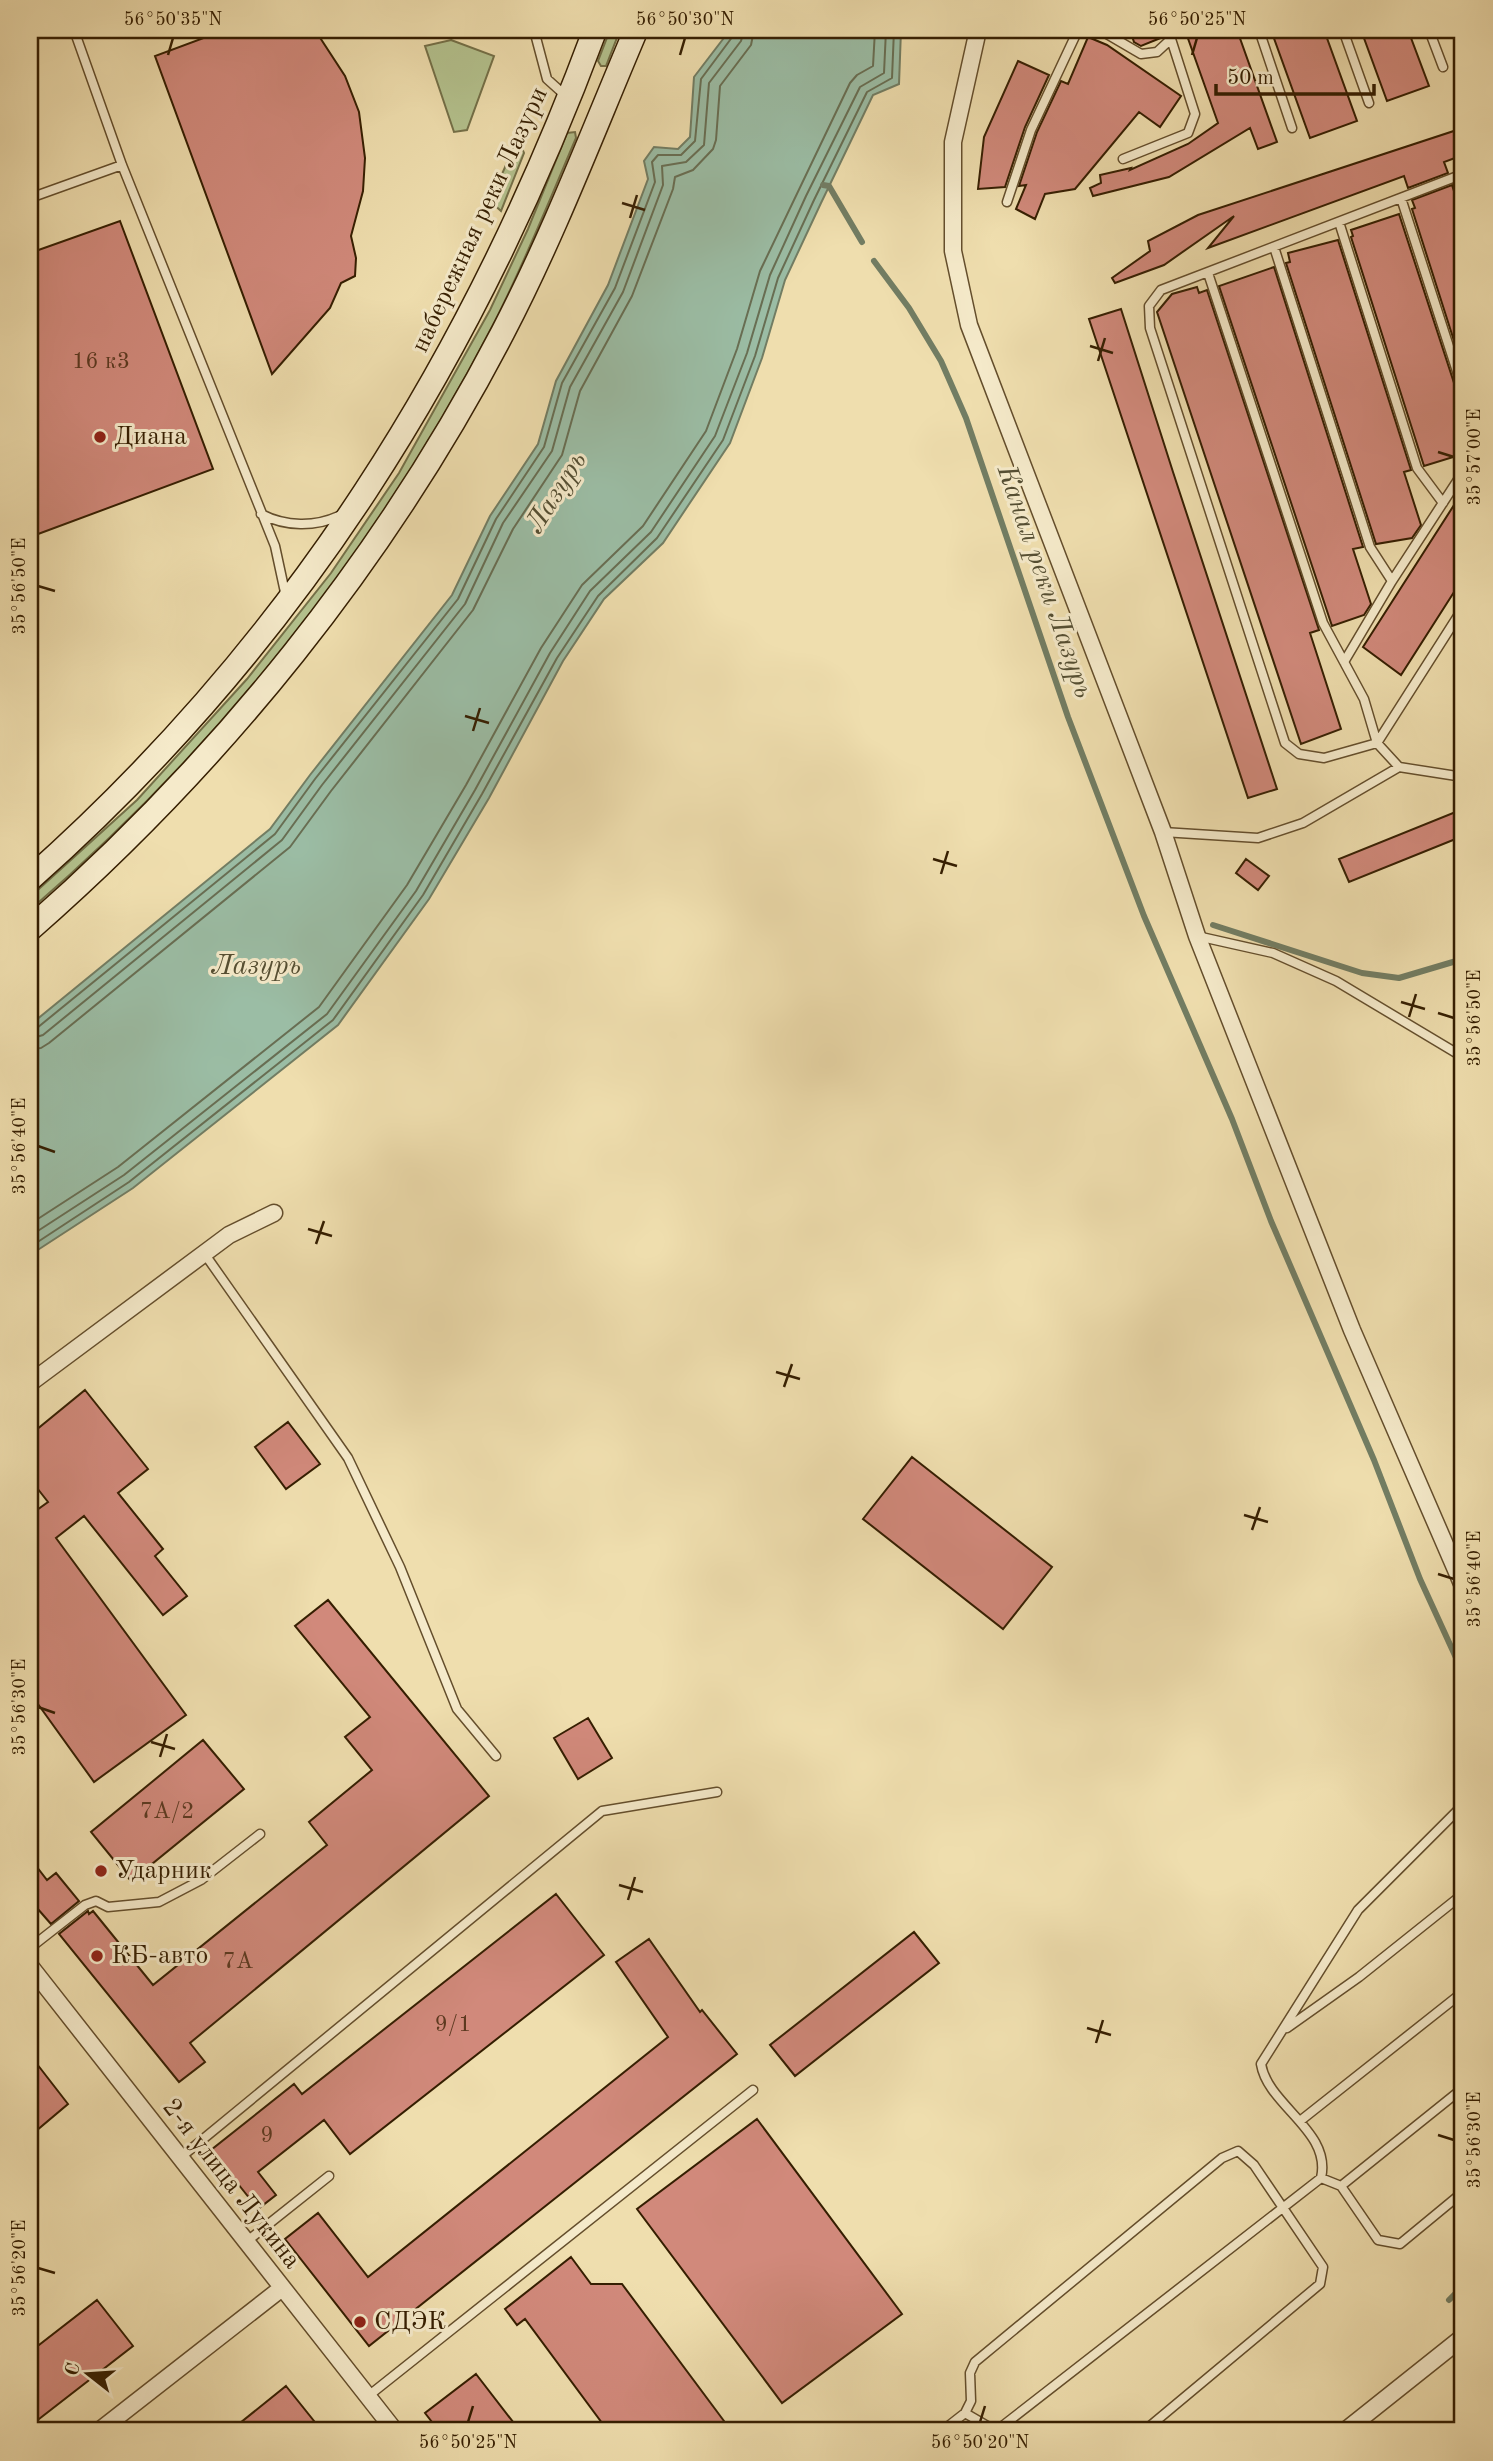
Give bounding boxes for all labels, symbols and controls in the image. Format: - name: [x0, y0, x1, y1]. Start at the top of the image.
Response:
- text: 56°50'35"N: [124, 11, 222, 29]
- text: 56°50'30"N: [636, 11, 734, 29]
- text: 56°50'25"N: [1148, 11, 1246, 29]
- scale bar: [1216, 52, 1374, 96]
- text: 50 m: [1227, 68, 1274, 89]
- street label: набережная реки Лазури: [407, 83, 553, 357]
- house number: 16 к3: [72, 350, 130, 373]
- text: 35°57'00"E: [1466, 409, 1484, 505]
- place label: Диана: [114, 424, 187, 450]
- marker: Диана: [92, 429, 108, 445]
- water label: Лазурь: [521, 447, 593, 539]
- water label: Канал реки Лазурь: [991, 461, 1097, 702]
- text: 35°56'50"E: [11, 538, 29, 634]
- water label: Лазурь: [211, 953, 301, 981]
- text: 35°56'50"E: [1466, 970, 1484, 1066]
- text: 35°56'40"E: [11, 1098, 29, 1194]
- text: 35°56'40"E: [1466, 1531, 1484, 1627]
- text: 35°56'30"E: [11, 1659, 29, 1755]
- house number: 7А/2: [140, 1800, 194, 1823]
- place label: Ударник: [115, 1858, 212, 1884]
- marker: Ударник: [93, 1863, 109, 1879]
- place label: КБ-авто: [111, 1943, 208, 1969]
- marker: КБ-авто: [89, 1948, 105, 1964]
- house number: 7А: [223, 1950, 254, 1973]
- house number: 9/1: [434, 2013, 472, 2036]
- text: 35°56'30"E: [1466, 2092, 1484, 2188]
- street label: 2-я улица Лукина: [157, 2094, 305, 2274]
- house number: 9: [260, 2124, 274, 2147]
- text: 35°56'20"E: [11, 2220, 29, 2316]
- place label: СДЭК: [374, 2309, 446, 2335]
- marker: СДЭК: [352, 2314, 368, 2330]
- north arrow: [52, 2338, 122, 2408]
- text: С: [63, 2361, 85, 2379]
- text: 56°50'25"N: [419, 2434, 517, 2452]
- text: 56°50'20"N: [931, 2434, 1029, 2452]

